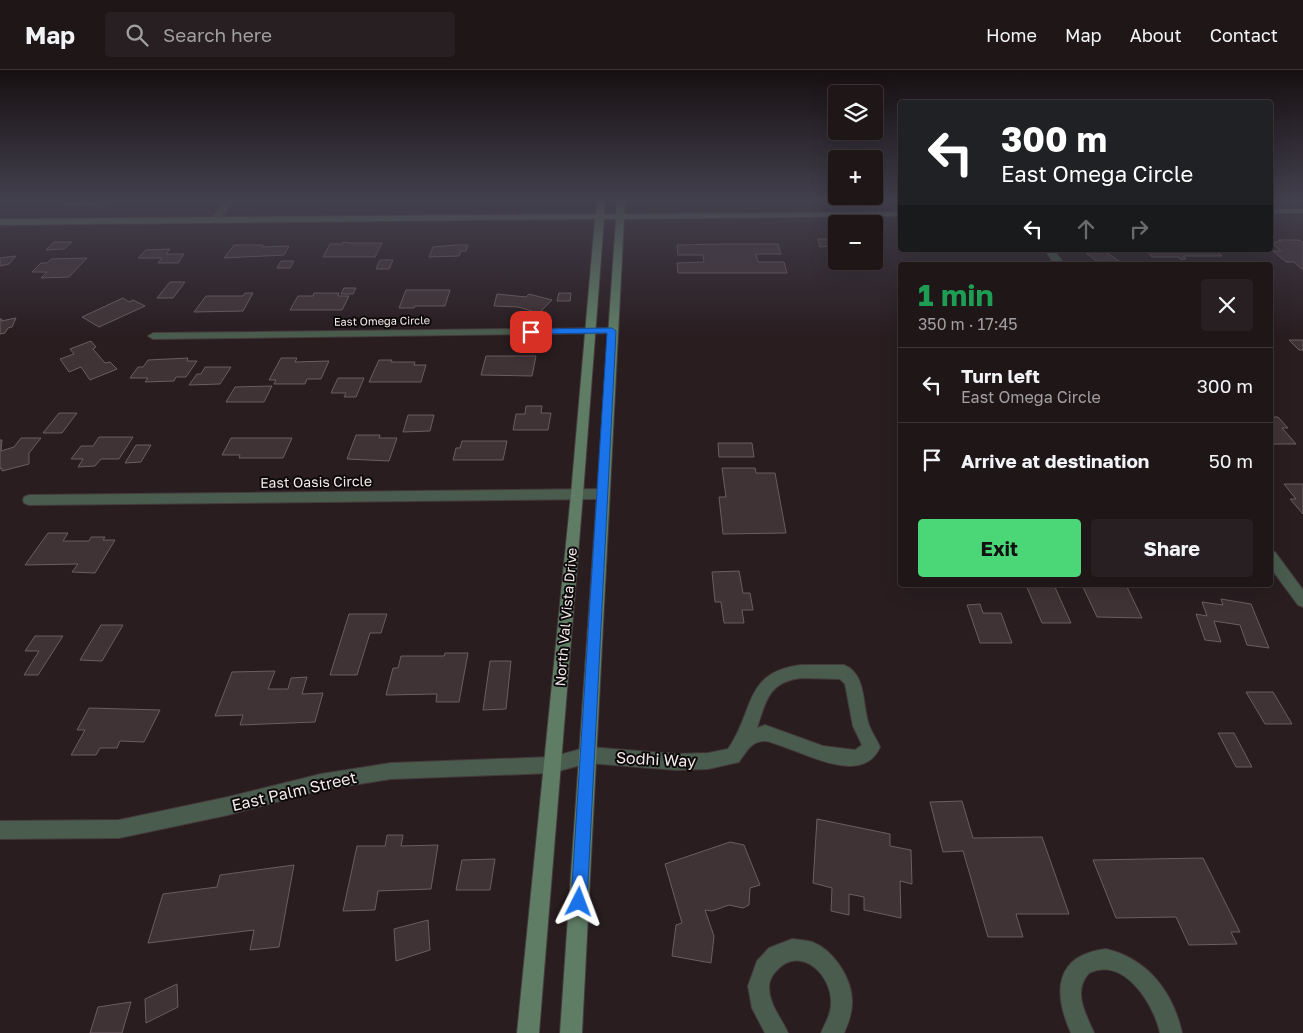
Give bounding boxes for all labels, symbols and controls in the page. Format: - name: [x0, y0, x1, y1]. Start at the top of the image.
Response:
- search box: [105, 12, 455, 57]
- text: Map: [25, 20, 75, 49]
- icon: search: [123, 21, 151, 49]
- text: Search here: [163, 23, 272, 46]
- text: Home: [986, 24, 1037, 46]
- text: Map: [1065, 24, 1102, 46]
- text: About: [1130, 24, 1182, 46]
- text: Contact: [1210, 24, 1278, 46]
- map controls: [828, 85, 883, 270]
- button: layers: [828, 85, 883, 140]
- text: 300 m: [1001, 118, 1107, 160]
- icon: left: [918, 120, 983, 185]
- button: +: [828, 150, 883, 205]
- text: East Omega Circle: [1001, 160, 1193, 187]
- button: −: [828, 215, 883, 270]
- icon: left: [1019, 215, 1047, 243]
- icon: ahead: [1072, 215, 1100, 243]
- icon: right: [1125, 215, 1153, 243]
- text: 1 min: [918, 277, 994, 313]
- button: close: [1201, 279, 1253, 331]
- pin: [510, 311, 552, 353]
- street label: East Omega Circle: [334, 313, 430, 328]
- text: 350 m · 17:45: [918, 314, 1018, 334]
- icon: arrive: [517, 318, 545, 346]
- text: Turn left: [961, 364, 1040, 387]
- icon: left: [918, 371, 946, 399]
- text: 300 m: [1197, 374, 1253, 397]
- text: East Omega Circle: [961, 387, 1101, 407]
- icon: arrive: [918, 446, 946, 474]
- text: Arrive at destination: [961, 449, 1149, 472]
- text: 50 m: [1209, 449, 1253, 472]
- street label: East Oasis Circle: [260, 472, 372, 491]
- button: Exit: [918, 519, 1081, 577]
- button: Share: [1091, 519, 1253, 577]
- street label: North Val Vista Drive: [551, 547, 580, 687]
- street label: Sodhi Way: [615, 747, 697, 771]
- street label: East Palm Street: [230, 767, 358, 815]
- position arrow: [552, 875, 604, 927]

